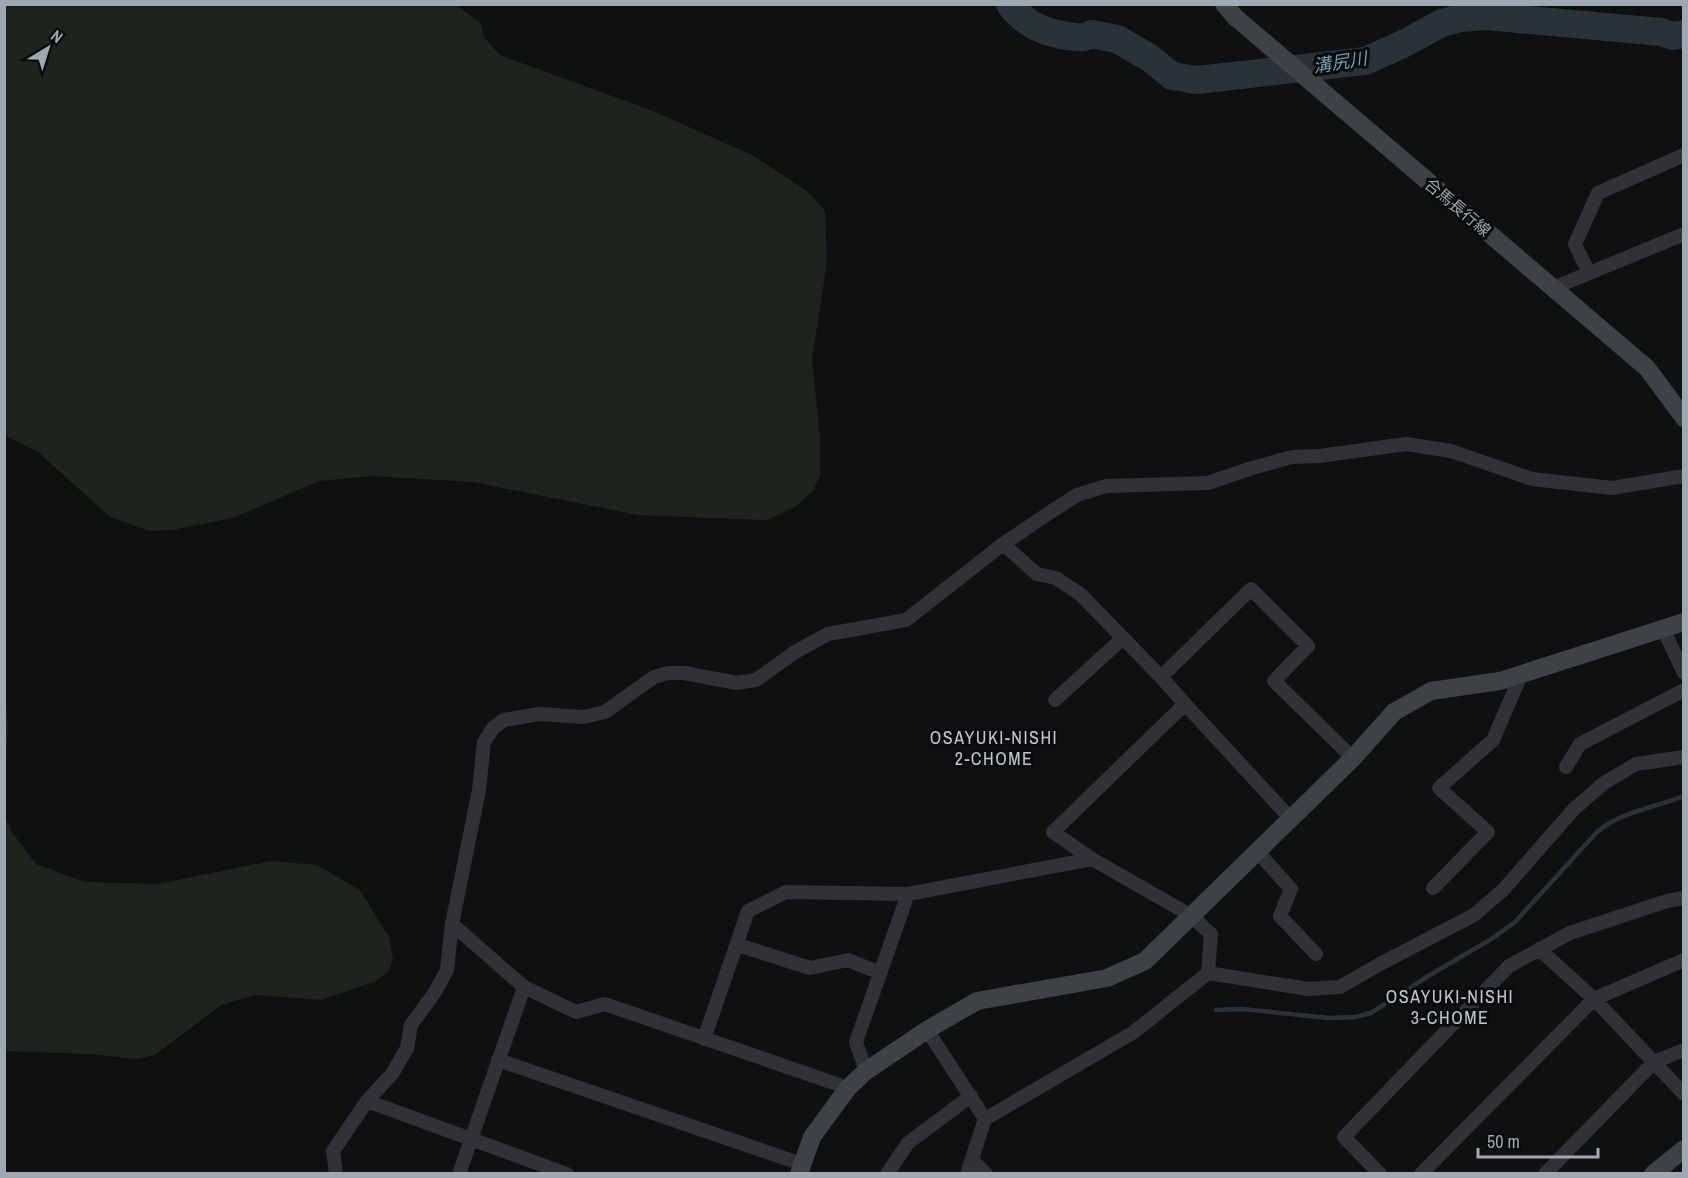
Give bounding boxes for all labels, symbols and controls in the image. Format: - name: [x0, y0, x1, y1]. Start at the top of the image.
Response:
- north arrow: [18, 18, 78, 78]
- text: N: [47, 25, 68, 48]
- water label: 溝尻川: [1311, 45, 1371, 79]
- street label: 合馬長行線: [1420, 173, 1496, 241]
- district label: OSAYUKI-NISHI 2-CHOME: [930, 725, 1058, 771]
- district label: OSAYUKI-NISHI 3-CHOME: [1386, 984, 1514, 1030]
- scale bar: [1478, 1121, 1598, 1159]
- text: 50 m: [1487, 1129, 1520, 1154]

